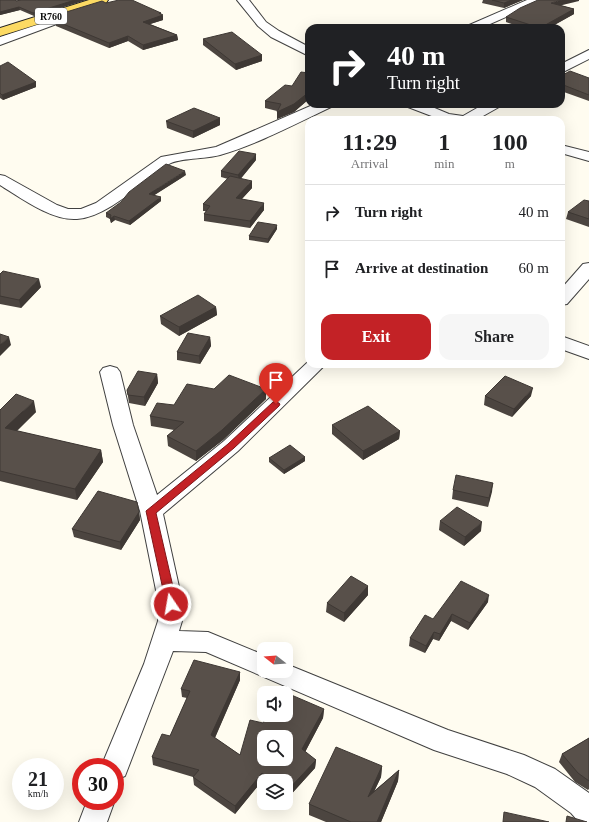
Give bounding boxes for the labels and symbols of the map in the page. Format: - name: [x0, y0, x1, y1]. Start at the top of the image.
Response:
- road number: R760: [35, 8, 67, 24]
- pin: [259, 363, 293, 404]
- position arrow: [150, 583, 192, 625]
- north arrow: [257, 642, 293, 678]
- speed limit sign: 30: [72, 758, 124, 810]

